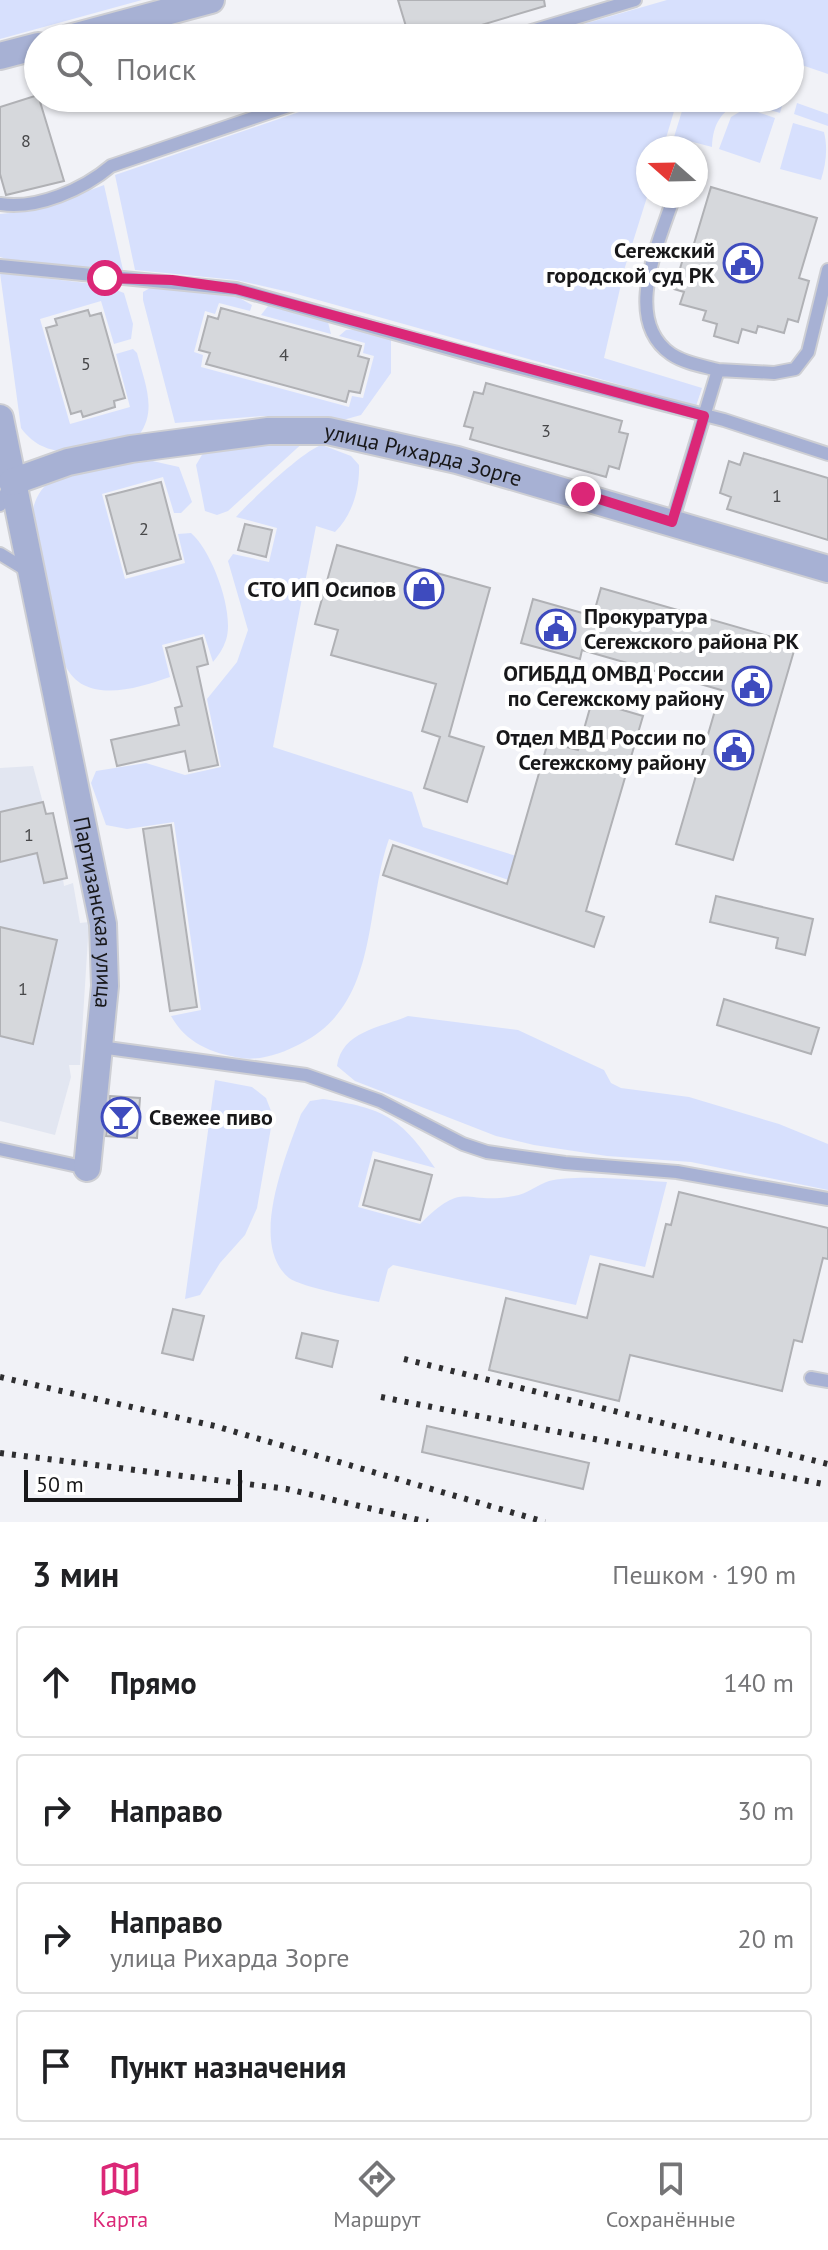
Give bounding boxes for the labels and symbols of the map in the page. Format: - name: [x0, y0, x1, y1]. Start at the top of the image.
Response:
- house number: 8: [21, 129, 31, 152]
- north arrow: [636, 136, 708, 208]
- place label: Сегежский городской суд РК: [546, 236, 715, 289]
- public building icon: Сегежский городской суд РК: [722, 242, 764, 284]
- route start: [87, 260, 123, 296]
- house number: 4: [279, 343, 289, 366]
- house number: 5: [81, 352, 91, 375]
- street label: улица Рихарда Зорге: [322, 417, 525, 492]
- house number: 3: [541, 419, 551, 442]
- route end: [565, 476, 601, 512]
- house number: 1: [772, 484, 782, 507]
- house number: 2: [139, 517, 149, 540]
- shop icon: СТО ИП Осипов: [403, 568, 445, 610]
- place label: СТО ИП Осипов: [247, 575, 396, 603]
- place label: Прокуратура Сегежского района РК: [584, 602, 800, 655]
- public building icon: Прокуратура Сегежского района РК: [535, 608, 577, 650]
- place label: ОГИБДД ОМВД России по Сегежскому району: [503, 659, 724, 712]
- public building icon: ОГИБДД ОМВД России по Сегежскому району: [731, 665, 773, 707]
- place label: Отдел МВД России по Сегежскому району: [496, 723, 706, 776]
- public building icon: Отдел МВД России по Сегежскому району: [713, 729, 755, 771]
- street label: Партизанская улица: [67, 814, 119, 1010]
- house number: 1: [24, 823, 34, 846]
- house number: 1: [18, 977, 28, 1000]
- bar icon: Свежее пиво: [100, 1096, 142, 1138]
- place label: Свежее пиво: [149, 1103, 273, 1131]
- scale bar: [24, 1466, 242, 1502]

